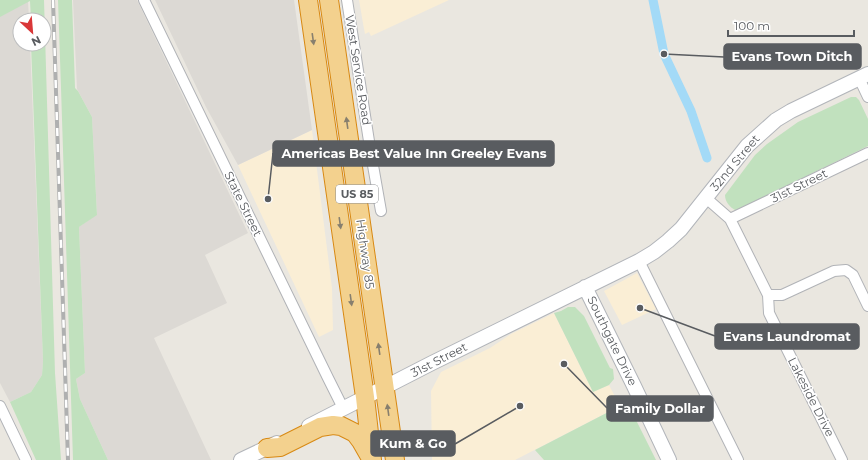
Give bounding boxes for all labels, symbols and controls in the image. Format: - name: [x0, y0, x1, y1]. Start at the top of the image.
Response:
- north arrow: [12, 12, 52, 52]
- scale bar: [728, 12, 854, 38]
- street label: West Service Road: [342, 14, 375, 126]
- text: 100 m: [734, 18, 770, 33]
- text: N: [29, 33, 43, 49]
- one-way arrow: [310, 33, 316, 45]
- callout: Evans Town Ditch: [724, 44, 861, 69]
- text: Evans Town Ditch: [732, 48, 852, 64]
- one-way arrow: [344, 117, 350, 129]
- street label: 32nd Street: [707, 131, 763, 194]
- callout: Americas Best Value Inn Greeley Evans: [273, 141, 554, 166]
- text: Americas Best Value Inn Greeley Evans: [280, 145, 547, 161]
- street label: 31st Street: [768, 165, 830, 206]
- street label: State Street: [221, 169, 266, 239]
- road number: US 85: [336, 185, 378, 203]
- one-way arrow: [337, 217, 343, 229]
- street label: Highway 85: [353, 218, 378, 290]
- one-way arrow: [348, 294, 354, 306]
- street label: Southgate Drive: [584, 294, 641, 388]
- callout: Evans Laundromat: [715, 324, 859, 349]
- text: Evans Laundromat: [723, 328, 851, 344]
- street label: 31st Street: [408, 339, 470, 380]
- one-way arrow: [376, 343, 382, 355]
- street label: Lakeside Drive: [785, 354, 838, 439]
- callout: Family Dollar: [607, 396, 713, 421]
- text: Family Dollar: [615, 400, 705, 416]
- one-way arrow: [385, 404, 391, 416]
- callout: Kum & Go: [371, 431, 455, 456]
- text: Kum & Go: [379, 435, 447, 451]

